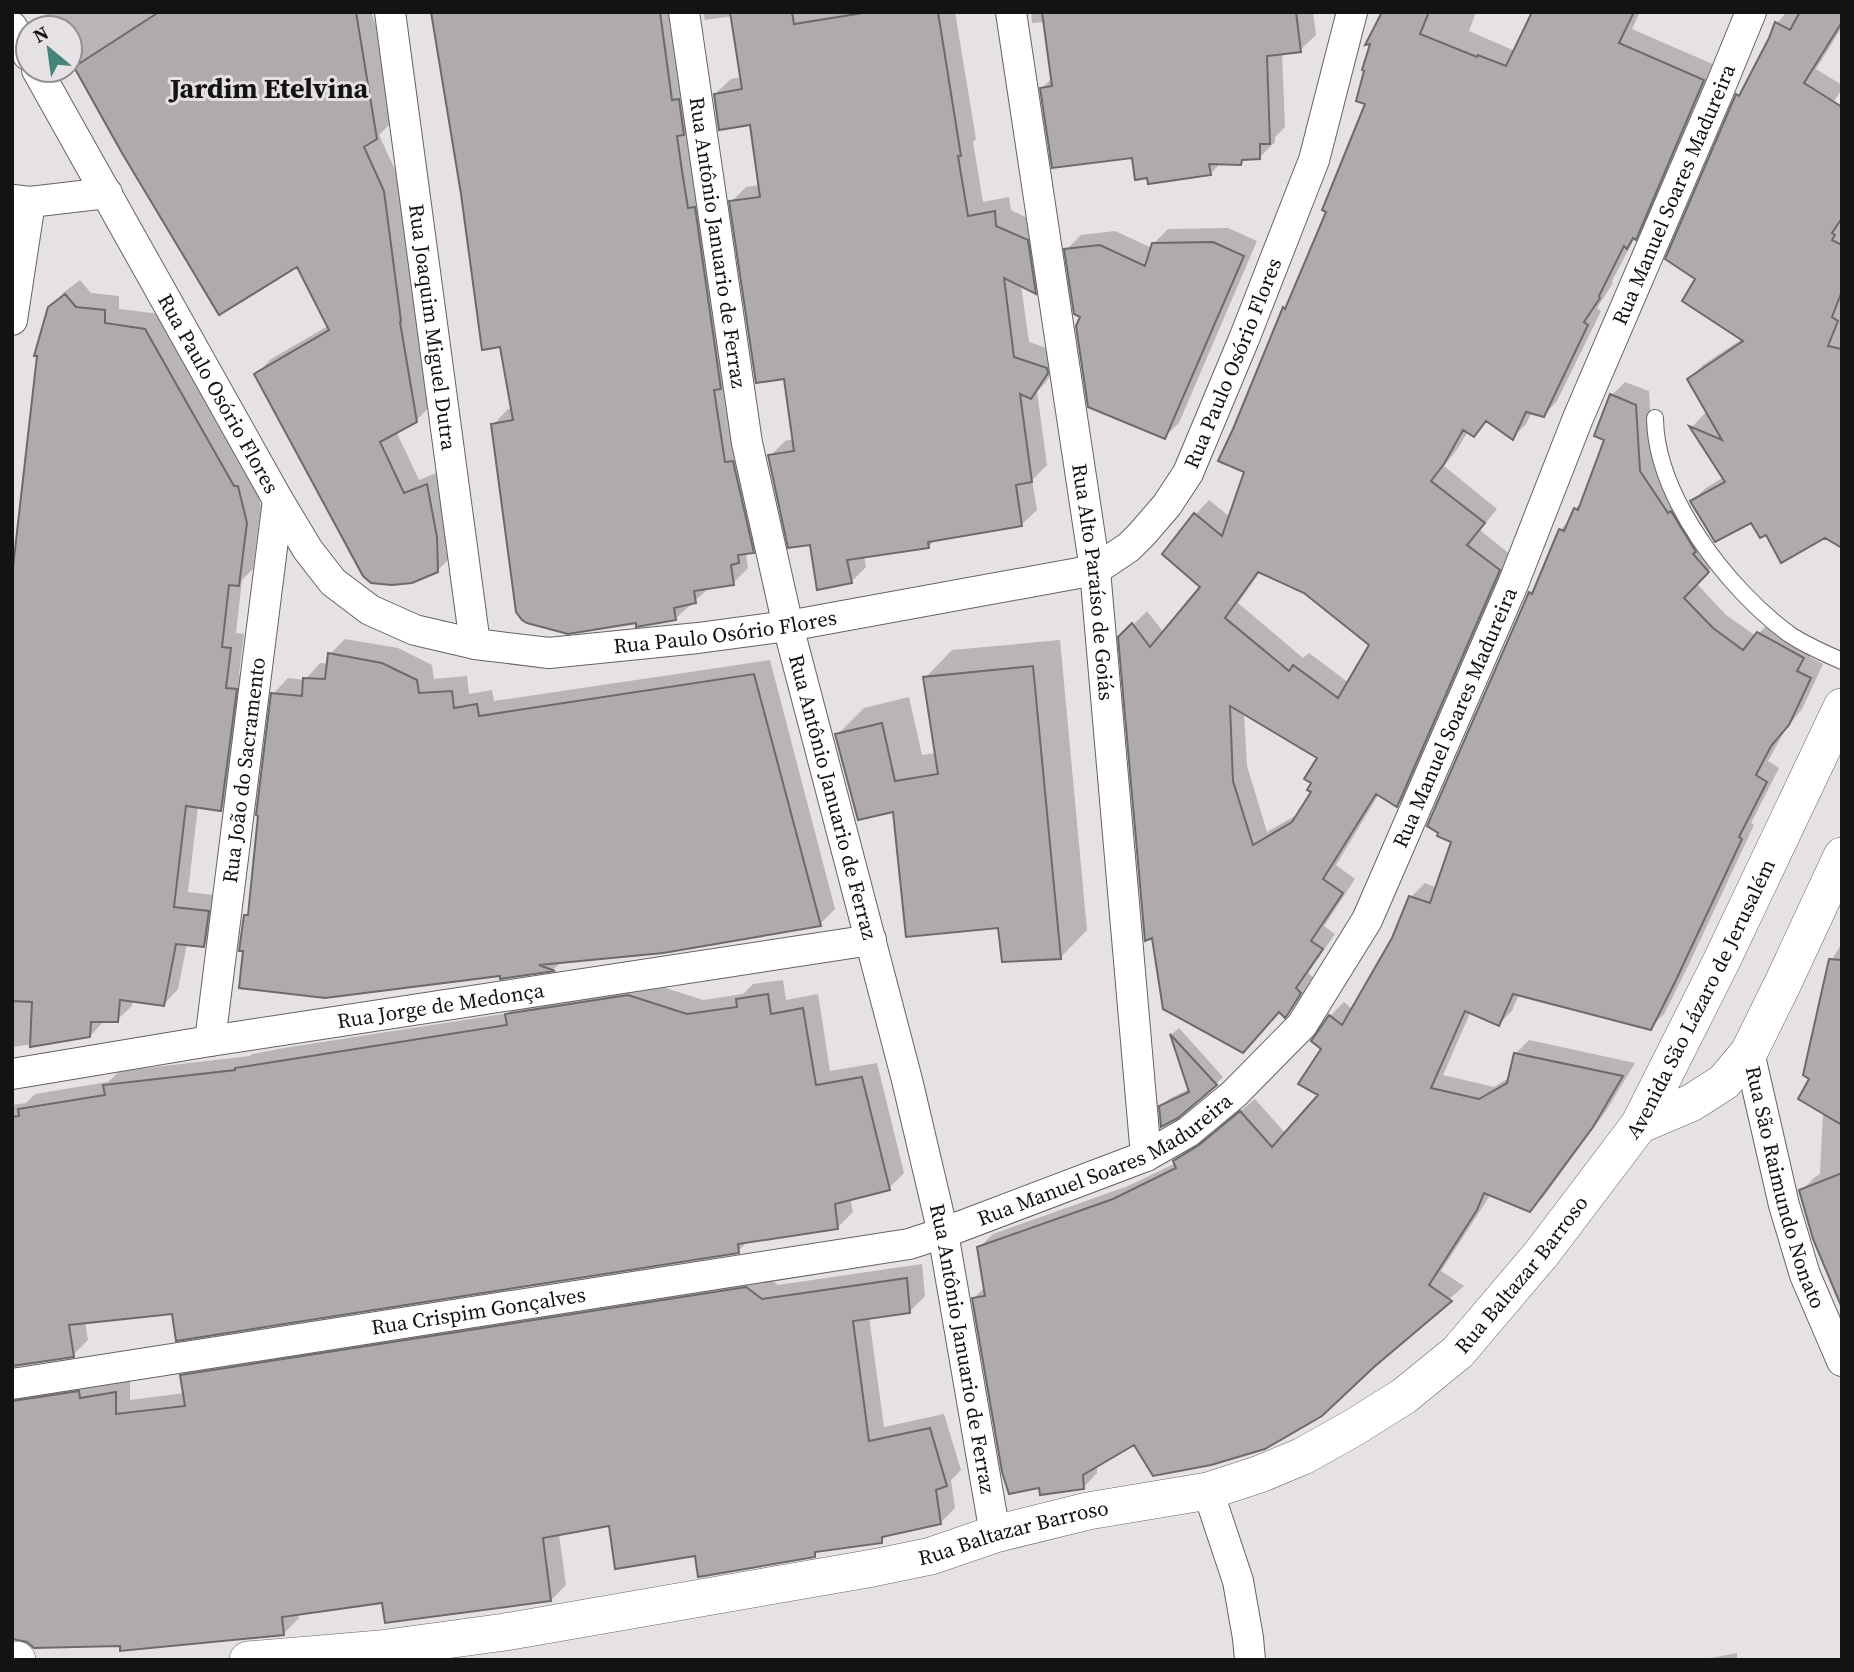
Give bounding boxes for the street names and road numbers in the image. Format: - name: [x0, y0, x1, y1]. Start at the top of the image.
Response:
- street label: Rua Manuel Soares Madureira: [1605, 59, 1742, 329]
- street label: Rua Antônio Januario de Ferraz: [683, 95, 754, 390]
- street label: Rua Joaquim Miguel Dutra: [402, 202, 464, 452]
- street label: Rua Paulo Osório Flores: [1177, 253, 1288, 473]
- street label: Rua Paulo Osório Flores: [151, 288, 286, 499]
- street label: Rua Alto Paraíso de Goiás: [1065, 461, 1121, 702]
- street label: Rua Manuel Soares Madureira: [1385, 582, 1524, 852]
- street label: Rua Paulo Osório Flores: [612, 602, 839, 660]
- street label: Rua Antônio Januario de Ferraz: [782, 651, 885, 943]
- street label: Rua João do Sacramento: [215, 655, 272, 885]
- street label: Avenida São Lázaro de Jerusalém: [1619, 854, 1782, 1145]
- street label: Rua Jorge de Medonça: [335, 975, 546, 1035]
- street label: Rua São Raimundo Nonato: [1739, 1063, 1833, 1313]
- street label: Rua Manuel Soares Madureira: [973, 1086, 1238, 1233]
- street label: Rua Baltazar Barroso: [1448, 1189, 1595, 1360]
- street label: Rua Antônio Januario de Ferraz: [923, 1201, 1003, 1496]
- street label: Rua Crispim Gonçalves: [369, 1280, 588, 1342]
- street label: Rua Baltazar Barroso: [916, 1493, 1110, 1572]

